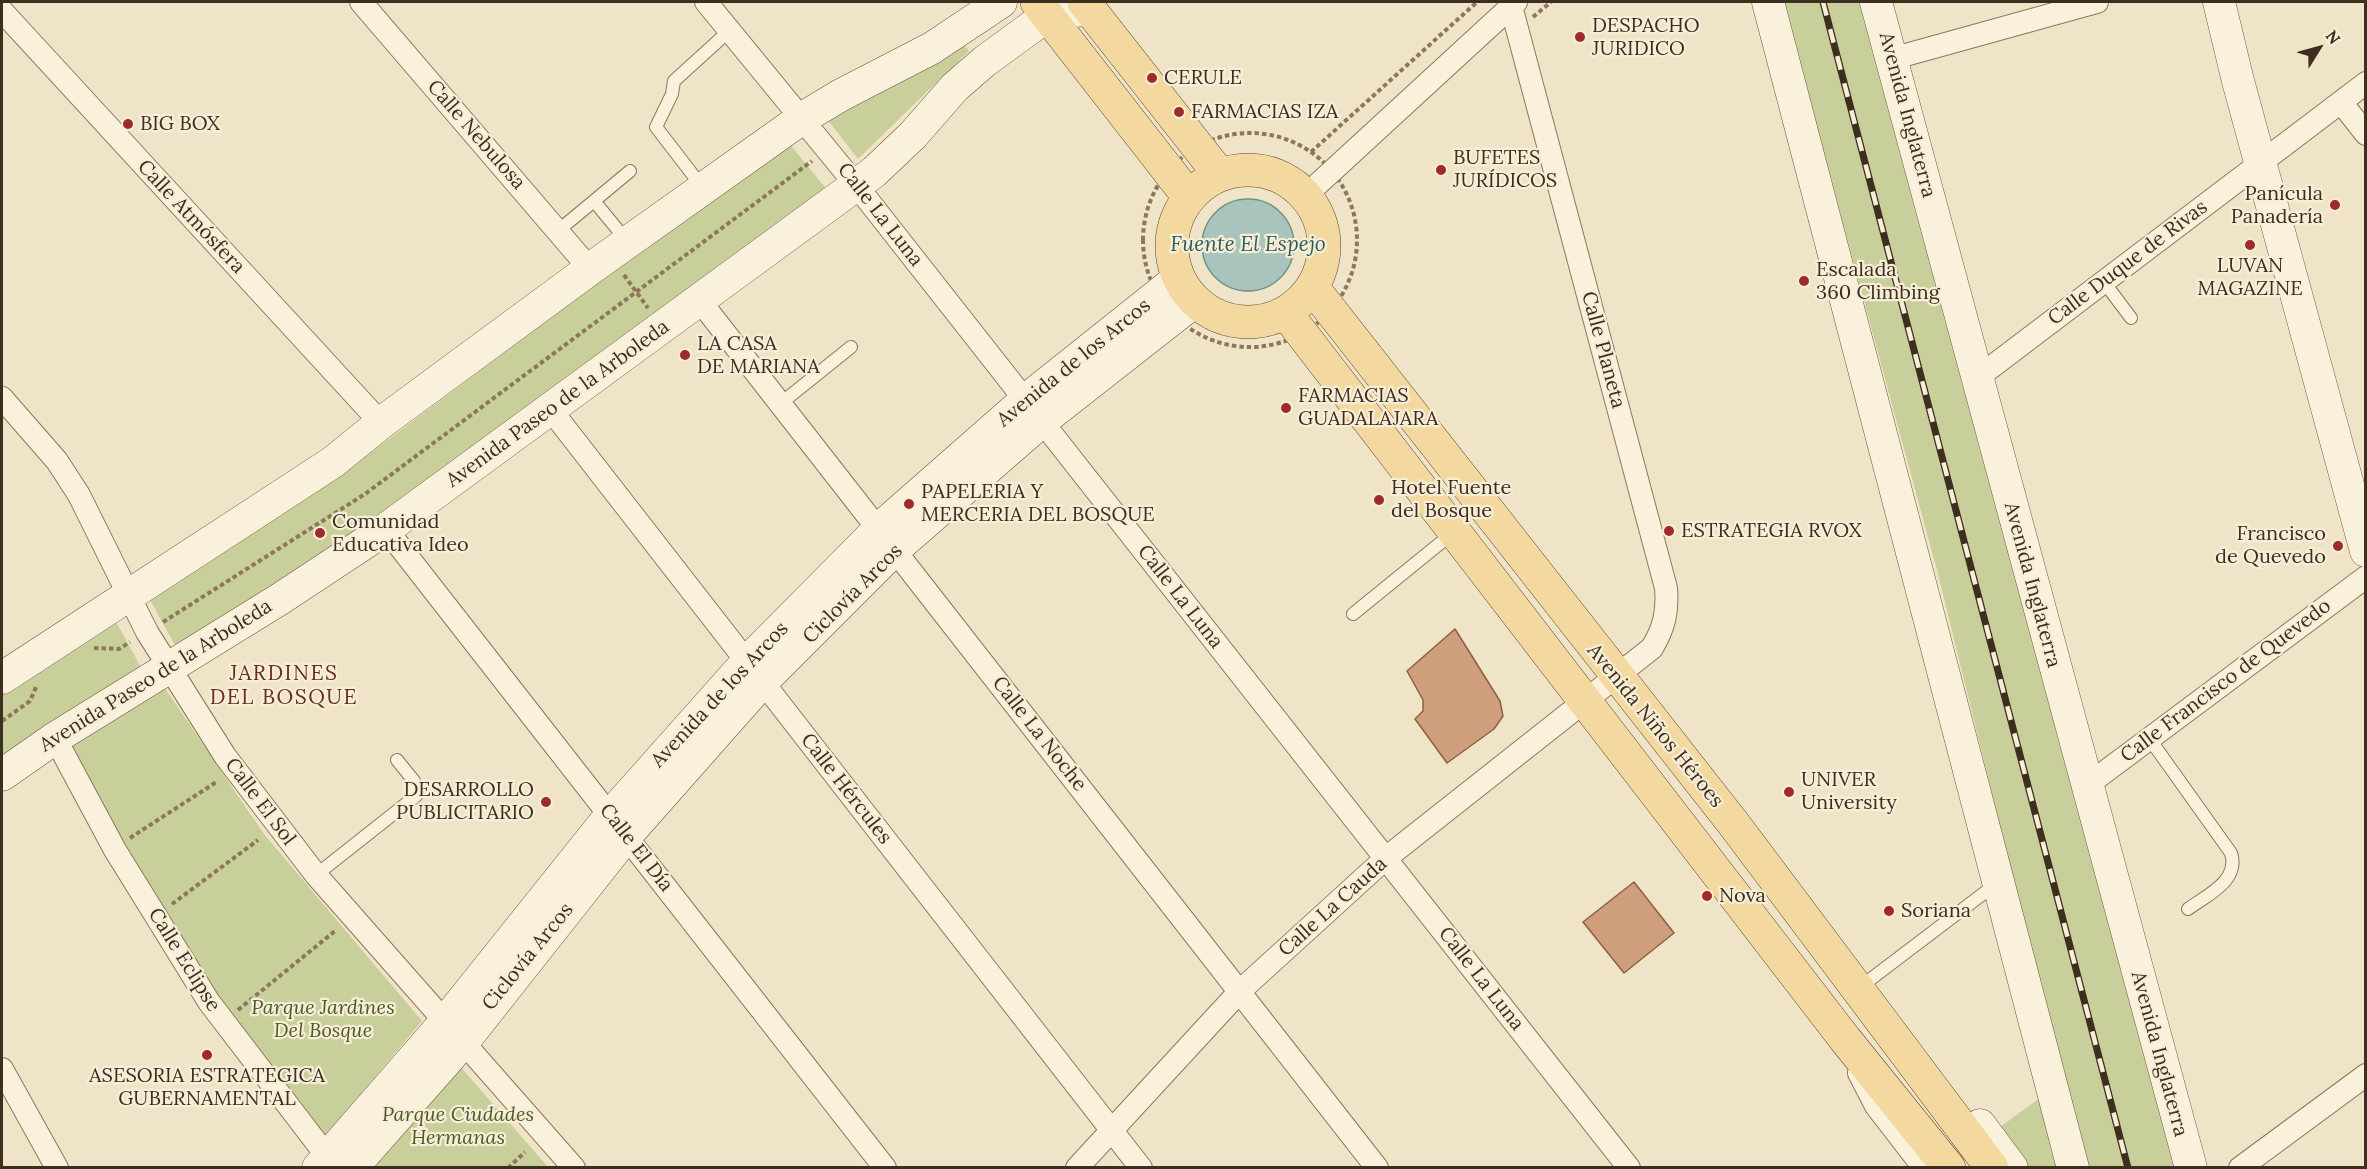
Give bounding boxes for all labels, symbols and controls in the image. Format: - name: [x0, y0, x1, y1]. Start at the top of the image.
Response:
- place label: DESPACHO JURIDICO: [1592, 14, 1700, 61]
- north arrow: [2289, 18, 2349, 78]
- text: N: [2322, 26, 2345, 48]
- marker: DESPACHO JURIDICO: [1573, 30, 1587, 44]
- street label: Avenida Inglaterra: [1873, 30, 1941, 200]
- place label: CERULE: [1164, 66, 1242, 90]
- marker: CERULE: [1145, 71, 1159, 85]
- street label: Calle Nebulosa: [422, 75, 530, 195]
- place label: FARMACIAS IZA: [1191, 100, 1338, 124]
- marker: FARMACIAS IZA: [1172, 105, 1186, 119]
- place label: BIG BOX: [140, 112, 220, 136]
- marker: BIG BOX: [121, 117, 135, 131]
- place label: BUFETES JURÍDICOS: [1453, 146, 1557, 193]
- street label: Calle Atmósfera: [132, 155, 250, 279]
- street label: Calle La Luna: [832, 158, 928, 272]
- marker: BUFETES JURÍDICOS: [1434, 163, 1448, 177]
- place label: Panícula Panadería: [2231, 182, 2323, 229]
- street label: Calle Duque de Rivas: [2044, 195, 2212, 331]
- marker: Panícula Panadería: [2328, 198, 2342, 212]
- water label: Fuente El Espejo: [1170, 232, 1326, 258]
- marker: LUVAN MAGAZINE: [2243, 238, 2257, 252]
- place label: LUVAN MAGAZINE: [2197, 254, 2303, 301]
- place label: Escalada 360 Climbing: [1816, 258, 1940, 305]
- marker: Escalada 360 Climbing: [1797, 274, 1811, 288]
- street label: Calle Planeta: [1576, 289, 1630, 411]
- street label: Avenida de los Arcos: [992, 294, 1156, 432]
- street label: Avenida Paseo de la Arboleda: [442, 315, 674, 493]
- place label: LA CASA DE MARIANA: [697, 332, 820, 379]
- marker: LA CASA DE MARIANA: [678, 348, 692, 362]
- place label: FARMACIAS GUADALAJARA: [1298, 384, 1438, 431]
- marker: FARMACIAS GUADALAJARA: [1279, 401, 1293, 415]
- place label: Hotel Fuente del Bosque: [1391, 476, 1511, 523]
- place label: PAPELERIA Y MERCERIA DEL BOSQUE: [921, 480, 1155, 527]
- marker: Hotel Fuente del Bosque: [1372, 493, 1386, 507]
- marker: PAPELERIA Y MERCERIA DEL BOSQUE: [902, 497, 916, 511]
- street label: Avenida Inglaterra: [1998, 500, 2066, 670]
- place label: Comunidad Educativa Ideo: [332, 510, 469, 557]
- place label: ESTRATEGIA RVOX: [1681, 519, 1862, 543]
- place label: Francisco de Quevedo: [2215, 522, 2326, 569]
- marker: ESTRATEGIA RVOX: [1662, 524, 1676, 538]
- marker: Comunidad Educativa Ideo: [313, 526, 327, 540]
- street label: Ciclovía Arcos: [798, 539, 908, 649]
- marker: Francisco de Quevedo: [2331, 539, 2345, 553]
- street label: Calle La Luna: [1132, 540, 1228, 654]
- street label: Avenida Paseo de la Arboleda: [35, 594, 277, 758]
- street label: Calle Francisco de Quevedo: [2116, 594, 2336, 768]
- street label: Avenida de los Arcos: [646, 617, 794, 773]
- street label: Avenida Niños Héroes: [1582, 639, 1728, 813]
- district label: JARDINES DEL BOSQUE: [210, 661, 358, 711]
- street label: Calle La Noche: [987, 672, 1091, 796]
- street label: Calle Hércules: [795, 729, 897, 849]
- street label: Calle El Sol: [219, 754, 301, 850]
- place label: UNIVER University: [1801, 768, 1897, 815]
- place label: DESARROLLO PUBLICITARIO: [396, 778, 534, 825]
- marker: UNIVER University: [1782, 785, 1796, 799]
- marker: DESARROLLO PUBLICITARIO: [539, 795, 553, 809]
- street label: Calle El Día: [594, 799, 678, 897]
- street label: Calle La Cauda: [1274, 852, 1392, 962]
- place label: Nova: [1719, 884, 1766, 908]
- marker: Nova: [1700, 889, 1714, 903]
- street label: Ciclovía Arcos: [477, 898, 579, 1016]
- place label: Soriana: [1901, 899, 1971, 923]
- street label: Calle Eclipse: [143, 904, 225, 1016]
- marker: Soriana: [1882, 904, 1896, 918]
- street label: Calle La Luna: [1433, 922, 1529, 1036]
- street label: Avenida Inglaterra: [2125, 969, 2193, 1139]
- park label: Parque Jardines Del Bosque: [251, 996, 395, 1043]
- marker: ASESORIA ESTRATEGICA GUBERNAMENTAL: [200, 1048, 214, 1062]
- place label: ASESORIA ESTRATEGICA GUBERNAMENTAL: [89, 1064, 325, 1111]
- park label: Parque Ciudades Hermanas: [382, 1103, 534, 1150]

